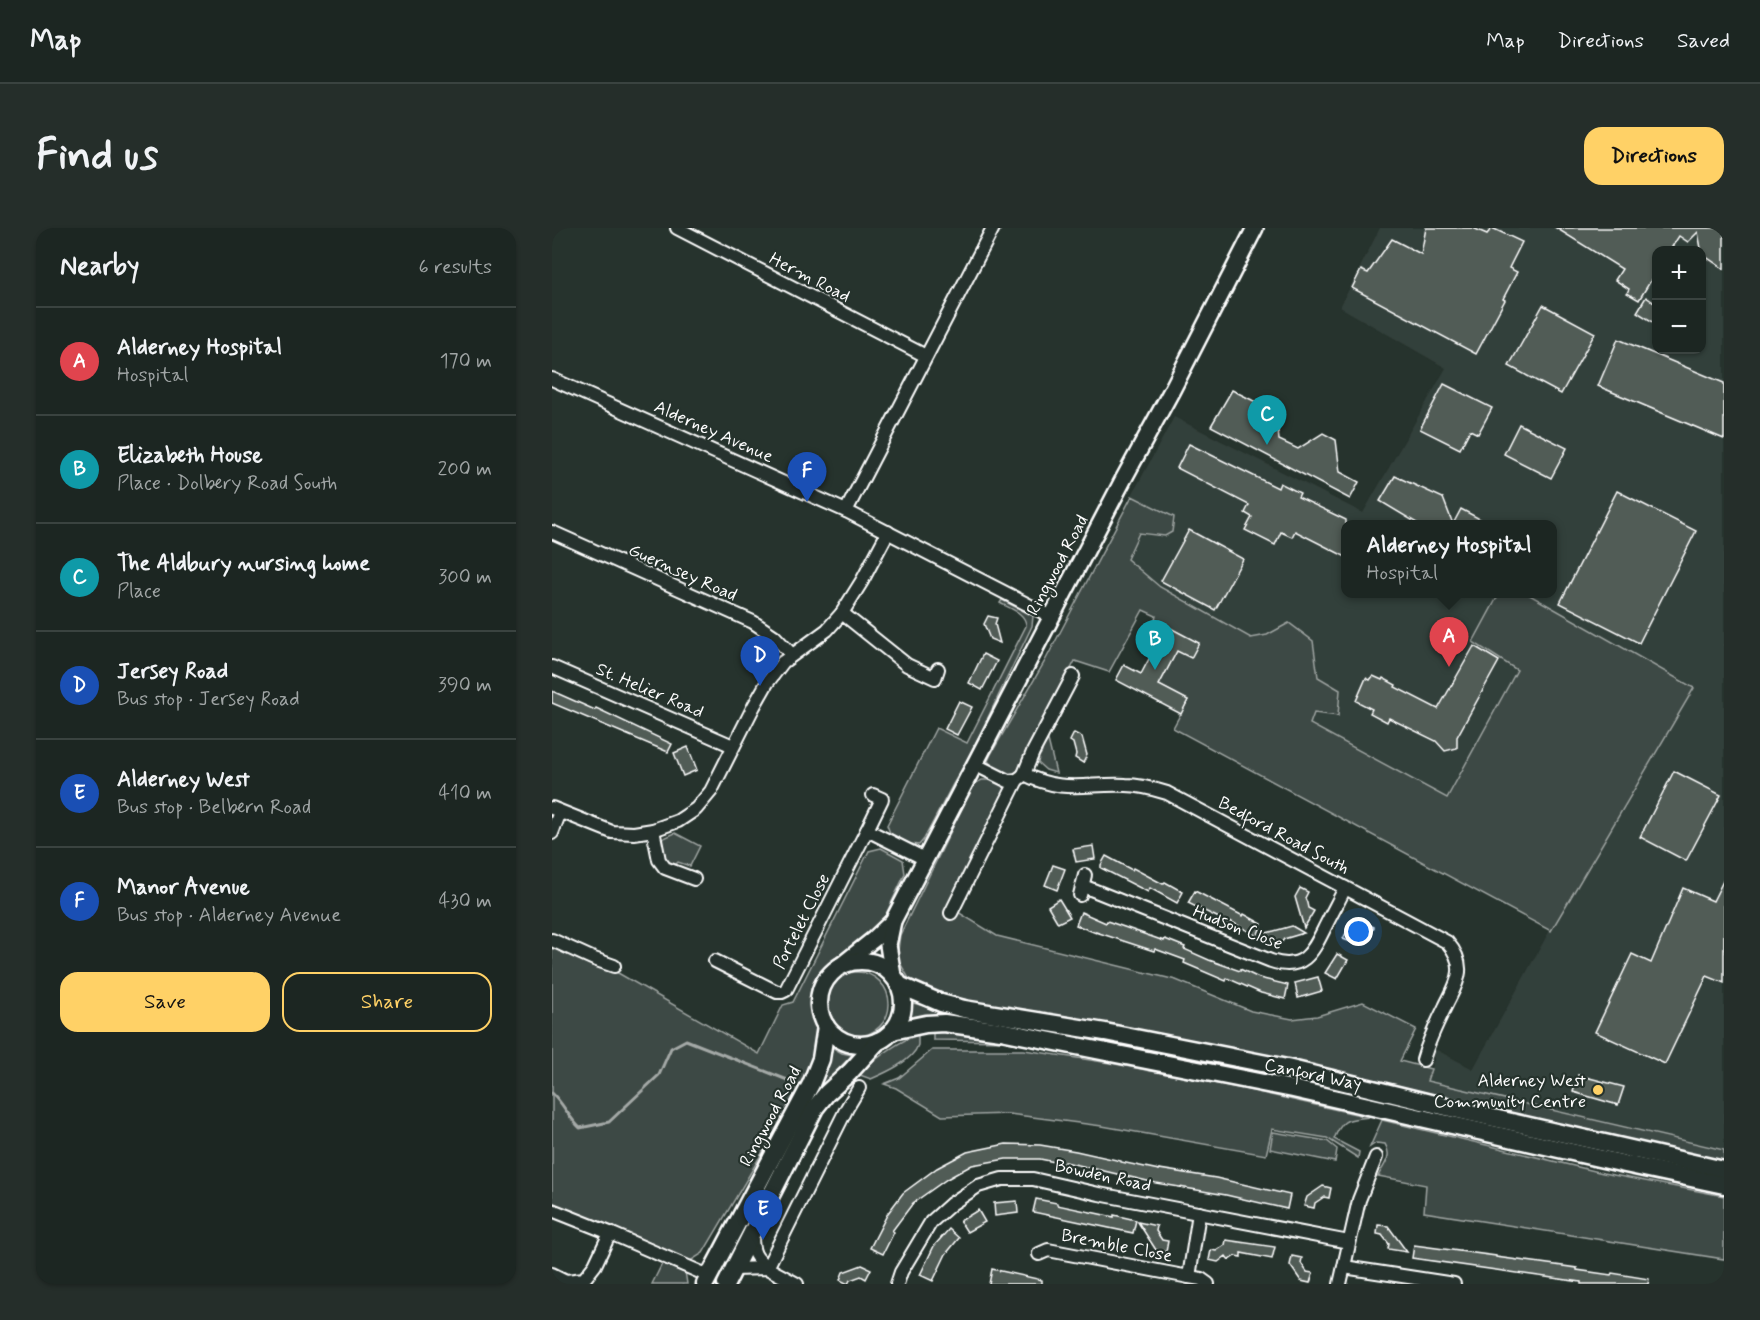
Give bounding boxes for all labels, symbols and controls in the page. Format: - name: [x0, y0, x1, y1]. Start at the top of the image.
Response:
- text: Map: [30, 23, 81, 60]
- text: Map: [1486, 27, 1525, 55]
- text: Directions: [1558, 27, 1644, 55]
- text: Saved: [1677, 27, 1730, 55]
- button: Directions: [1584, 127, 1724, 185]
- text: Find us: [36, 129, 158, 184]
- map controls: [1652, 246, 1706, 354]
- button: +: [1652, 246, 1706, 300]
- street label: Herm Road: [765, 247, 854, 309]
- text: Nearby: [60, 250, 139, 284]
- text: 6 results: [419, 254, 492, 281]
- button: −: [1652, 300, 1706, 354]
- text: Alderney Hospital: [117, 334, 282, 362]
- text: A: [73, 348, 86, 375]
- text: 170 m: [440, 348, 492, 375]
- text: Hospital: [117, 362, 188, 389]
- street label: Alderney Avenue: [650, 395, 777, 469]
- pin: C: [1248, 396, 1286, 445]
- text: Elizabeth House: [117, 442, 263, 470]
- pin: F: [788, 452, 826, 502]
- text: B: [73, 456, 86, 483]
- text: 200 m: [437, 456, 492, 483]
- text: Place · Dolbery Road South: [117, 470, 337, 497]
- street label: Ringwood Road: [1021, 511, 1095, 620]
- popup: [1341, 520, 1557, 598]
- text: Alderney Hospital: [1367, 532, 1531, 560]
- street label: Guernsey Road: [624, 538, 741, 608]
- text: The Aldbury nursing home: [117, 550, 370, 578]
- text: Hospital: [1367, 560, 1438, 587]
- text: C: [72, 564, 87, 591]
- text: 300 m: [438, 564, 492, 591]
- text: Place: [117, 578, 161, 605]
- pin: A: [1430, 618, 1468, 667]
- pin: B: [1136, 620, 1174, 670]
- pin: D: [740, 636, 780, 686]
- street label: St. Helier Road: [592, 657, 707, 724]
- text: Jersey Road: [117, 658, 228, 686]
- text: D: [73, 672, 86, 699]
- text: 390 m: [438, 672, 492, 699]
- text: Bus stop · Jersey Road: [117, 686, 300, 713]
- text: Alderney West: [117, 766, 250, 794]
- text: E: [74, 780, 85, 807]
- text: 410 m: [438, 780, 492, 807]
- street label: Bedford Road South: [1213, 791, 1353, 882]
- text: Bus stop · Belbern Road: [117, 794, 311, 821]
- street label: Portelet Close: [767, 869, 836, 973]
- text: Manor Avenue: [117, 874, 250, 902]
- text: F: [74, 888, 85, 915]
- text: 430 m: [439, 888, 492, 915]
- street label: Hudson Close: [1189, 900, 1286, 956]
- text: Bus stop · Alderney Avenue: [117, 902, 341, 929]
- your location: [1344, 917, 1373, 946]
- button: Save: [60, 972, 270, 1032]
- button: Share: [282, 972, 492, 1032]
- street label: Canford Way: [1262, 1053, 1364, 1099]
- street label: Ringwood Road: [734, 1062, 808, 1171]
- place label: Alderney West Community Centre: [1434, 1069, 1587, 1114]
- marker: Alderney West Community Centre: [1591, 1083, 1605, 1097]
- street label: Bowden Road: [1052, 1154, 1153, 1198]
- pin: E: [744, 1190, 782, 1240]
- street label: Bremble Close: [1059, 1223, 1175, 1269]

